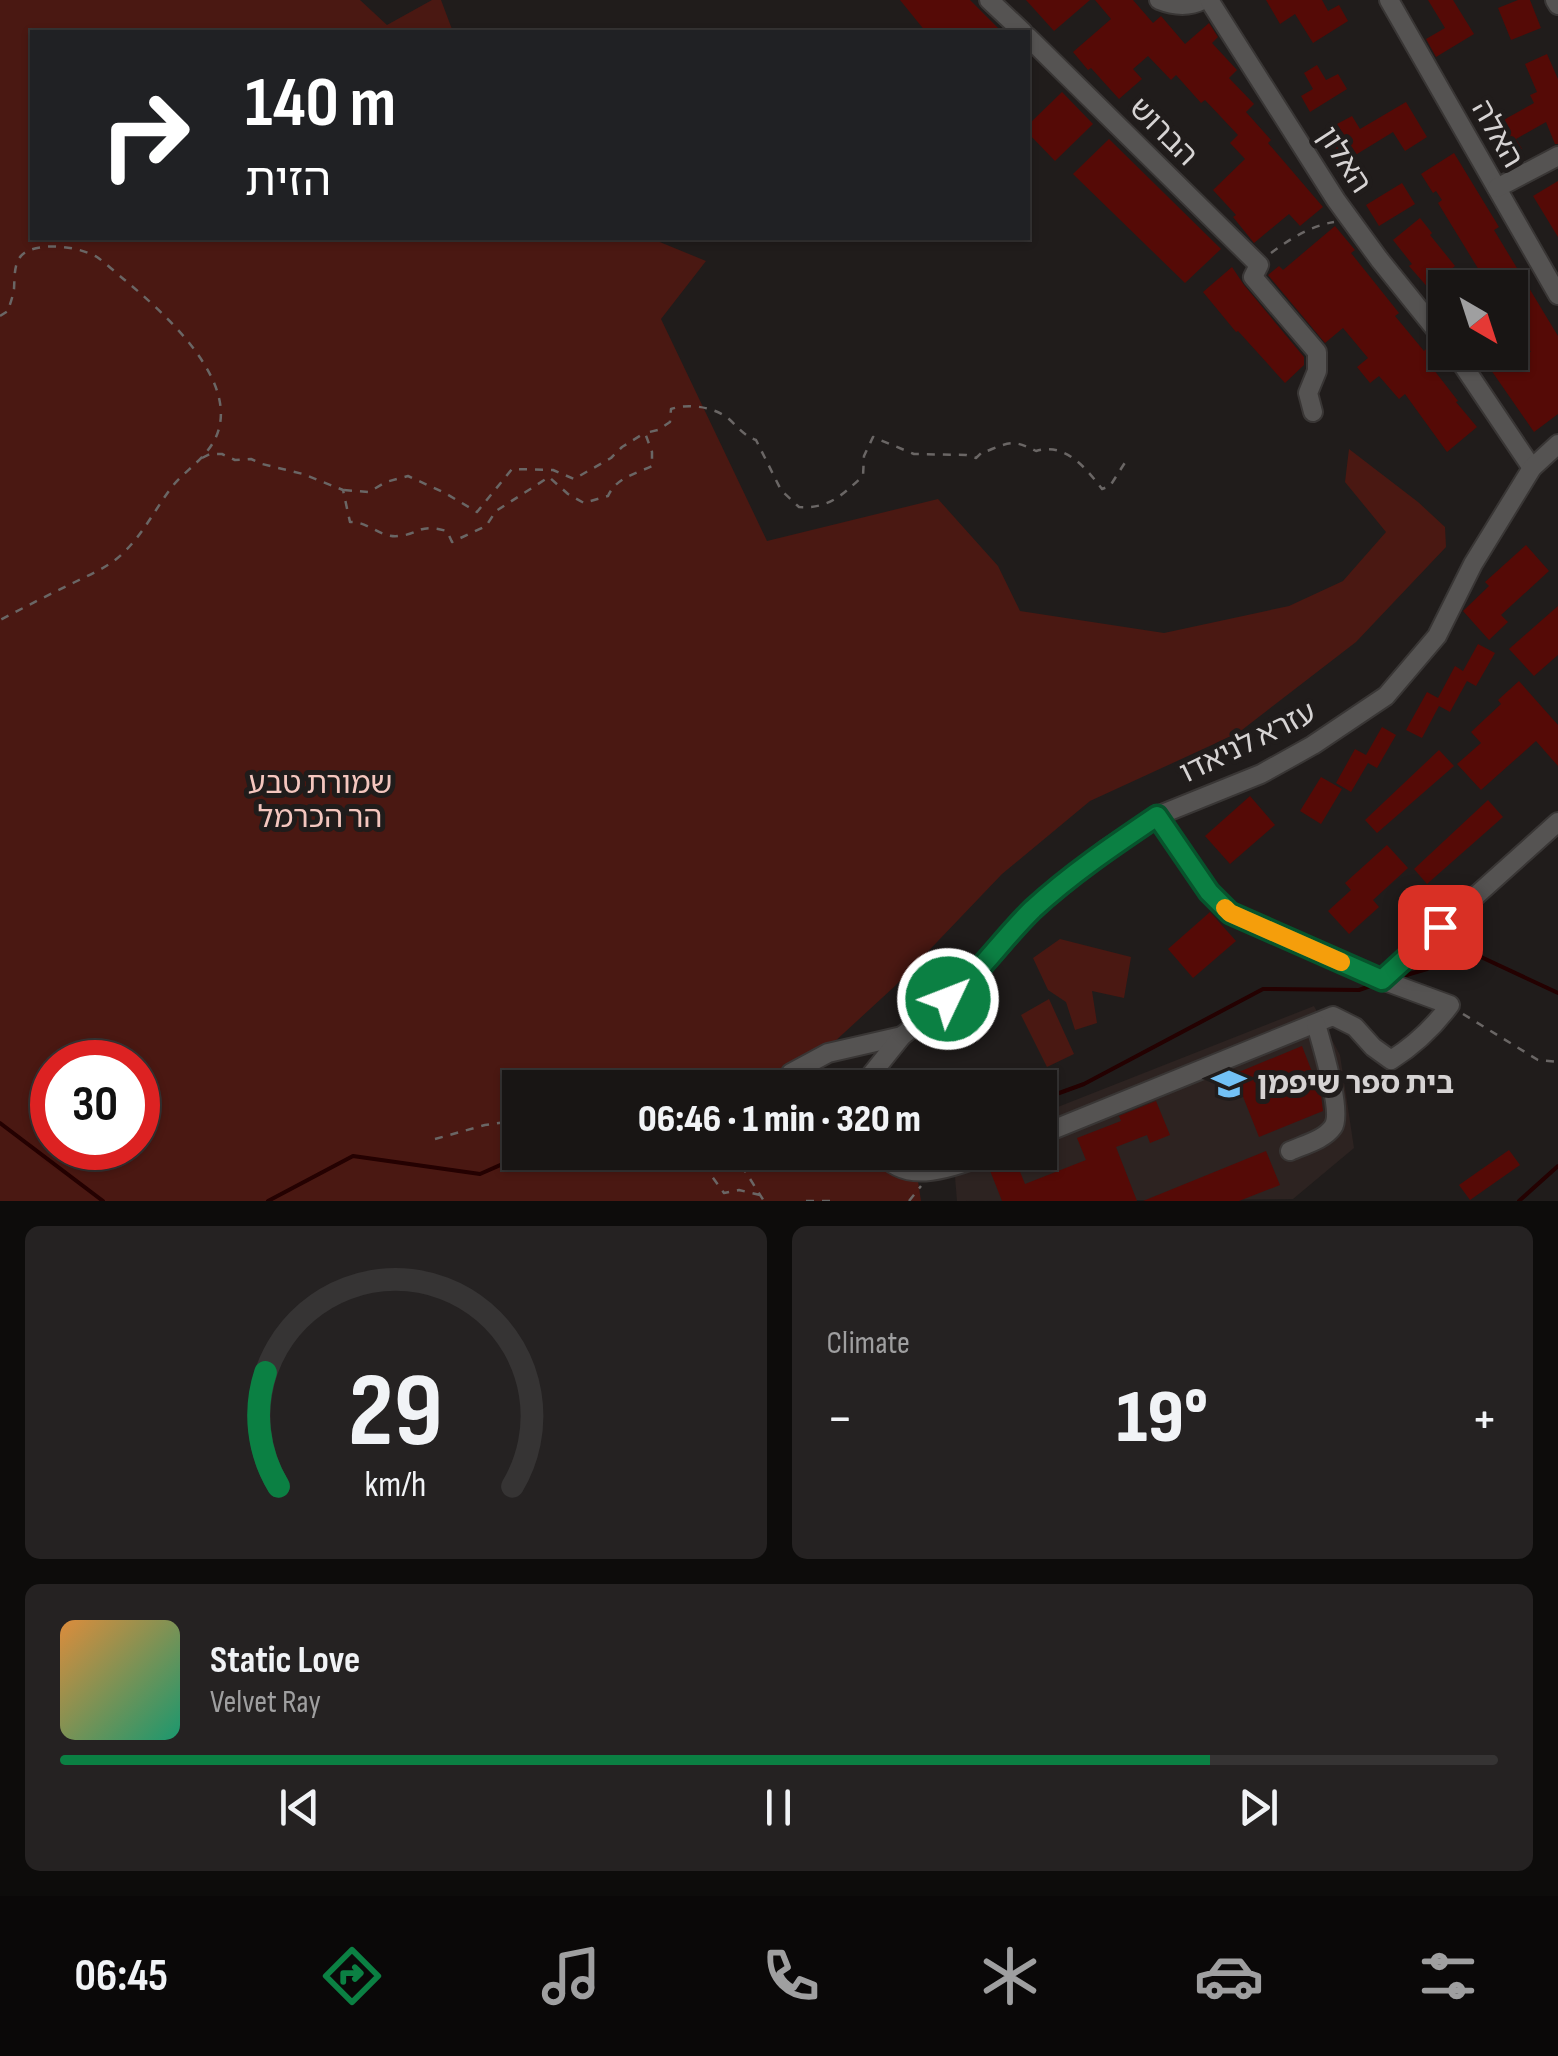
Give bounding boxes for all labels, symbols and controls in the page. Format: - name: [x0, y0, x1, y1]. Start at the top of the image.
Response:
- text: 140 m: [245, 62, 396, 146]
- icon: right: [80, 70, 210, 200]
- street label: הברוש: [1121, 90, 1205, 174]
- street label: האלה: [1463, 94, 1531, 174]
- street label: האלון: [1309, 120, 1379, 200]
- text: הזית: [245, 154, 331, 209]
- north arrow: [1428, 270, 1528, 370]
- map controls: [1428, 270, 1528, 370]
- street label: עזרא לניאדו: [1174, 695, 1322, 791]
- park label: שמורת טבע הר הכרמל: [248, 766, 392, 836]
- pin: [1398, 885, 1483, 970]
- icon: arrive: [1413, 900, 1468, 955]
- position arrow: [896, 947, 1000, 1051]
- speed limit sign: 30: [30, 1040, 160, 1170]
- school or university icon: בית ספר שיפמן: [1210, 1065, 1248, 1103]
- place label: בית ספר שיפמן: [1257, 1066, 1454, 1102]
- text: 06:46 · 1 min · 320 m: [638, 1097, 921, 1142]
- text: Climate: [827, 1324, 910, 1363]
- text: 29: [348, 1350, 443, 1475]
- text: 19°: [1117, 1373, 1208, 1464]
- text: −: [827, 1386, 853, 1453]
- text: +: [1471, 1386, 1498, 1453]
- text: km/h: [365, 1464, 427, 1507]
- text: Static Love: [210, 1638, 360, 1683]
- text: Velvet Ray: [210, 1683, 321, 1722]
- icon: previous: [272, 1780, 327, 1835]
- icon: pause: [751, 1780, 806, 1835]
- icon: next: [1231, 1780, 1286, 1835]
- icon: directions: [317, 1941, 387, 2011]
- icon: music: [536, 1941, 606, 2011]
- icon: phone: [756, 1941, 826, 2011]
- icon: climate: [975, 1941, 1045, 2011]
- icon: car: [1194, 1941, 1264, 2011]
- icon: filters: [1413, 1941, 1483, 2011]
- text: 06:45: [75, 1949, 168, 2004]

